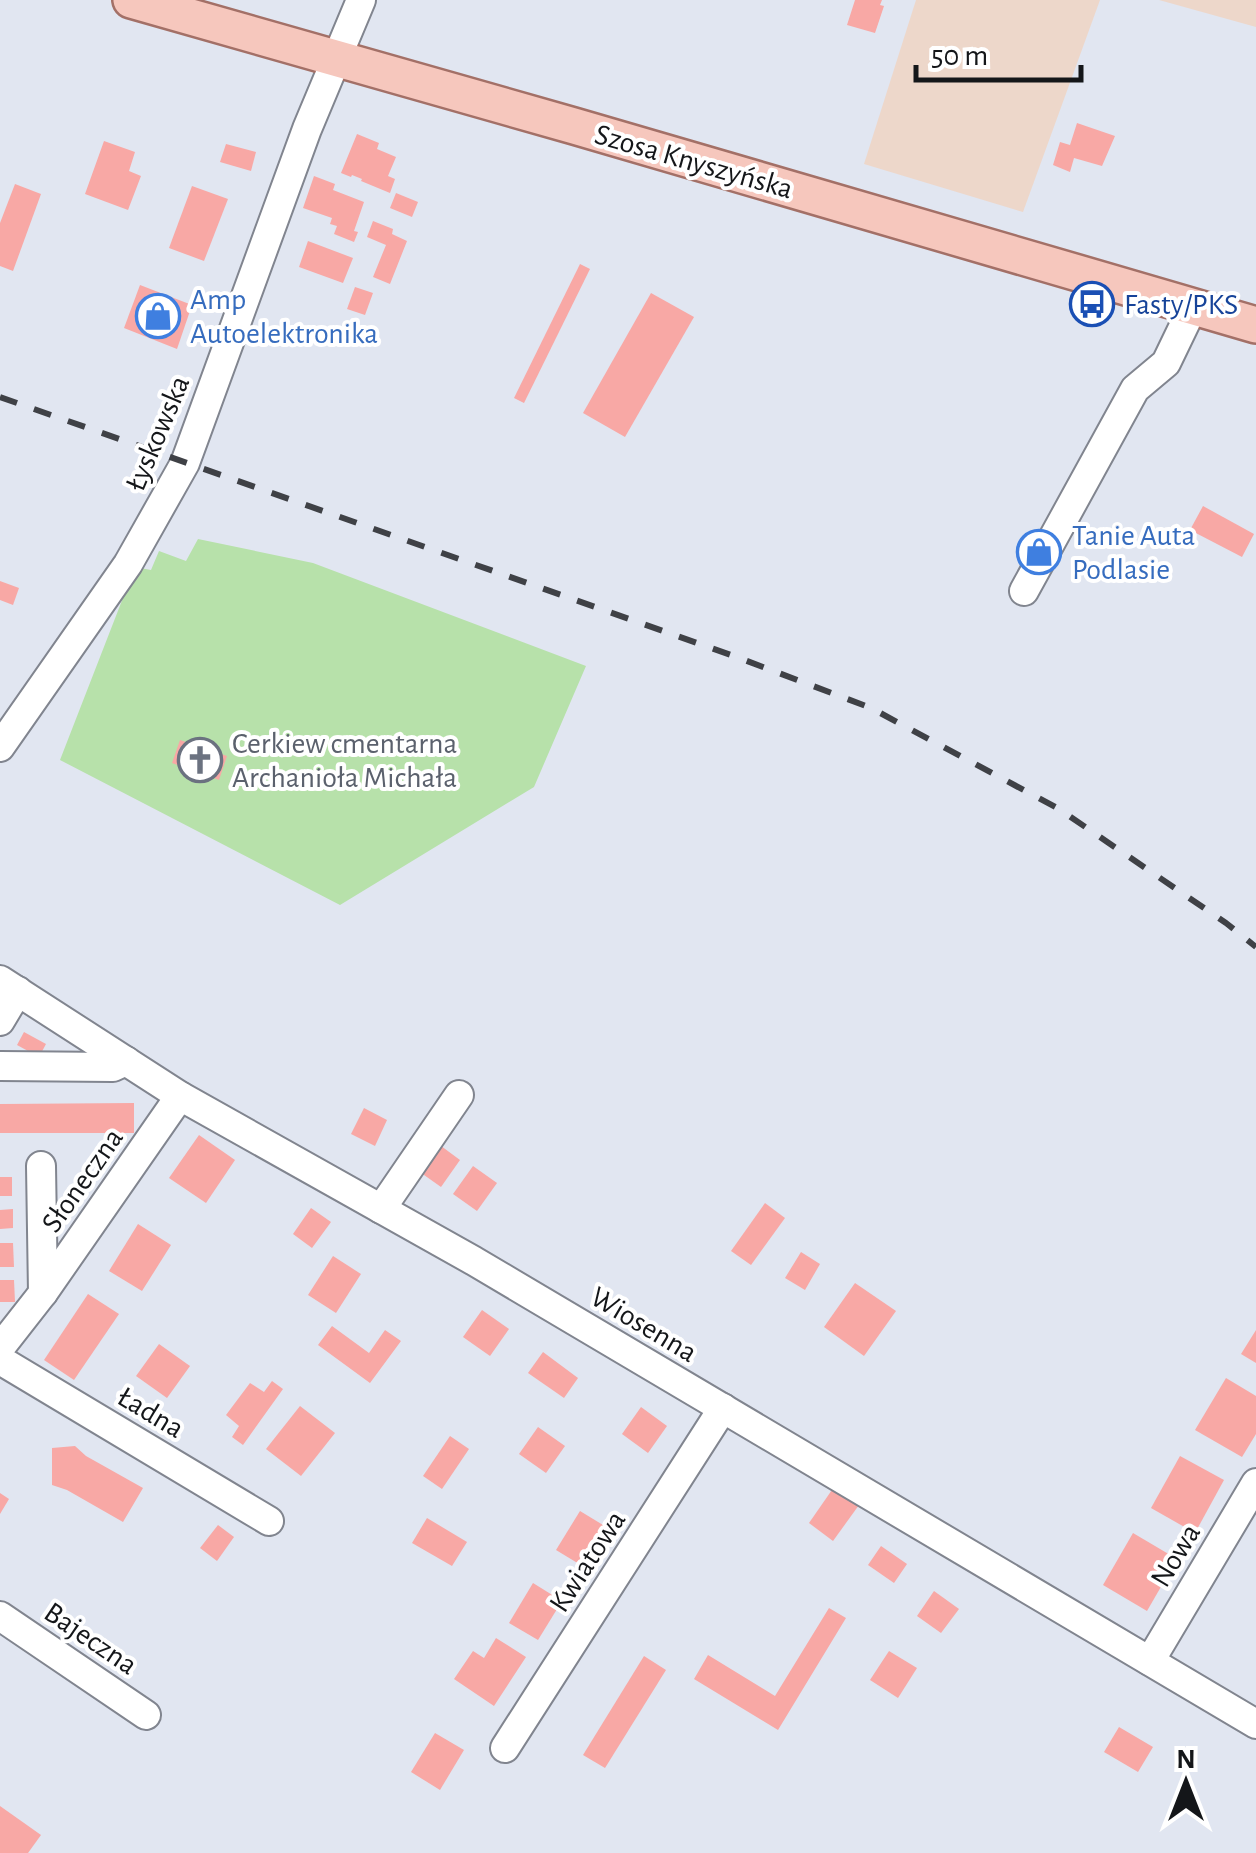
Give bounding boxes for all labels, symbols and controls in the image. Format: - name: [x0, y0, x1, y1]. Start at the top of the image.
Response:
- scale bar: [916, 20, 1081, 82]
- text: 50 m: [931, 41, 988, 71]
- street label: Szosa Knyszyńska: [591, 119, 796, 205]
- bus stop icon: Fasty/PKS: [1069, 281, 1115, 327]
- place label: Amp Autoelektronika: [190, 285, 378, 349]
- place label: Fasty/PKS: [1124, 290, 1238, 320]
- shop icon: Amp Autoelektronika: [135, 293, 181, 339]
- street label: Łyskowska: [120, 371, 196, 495]
- place label: Tanie Auta Podlasie: [1072, 521, 1195, 585]
- shop icon: Tanie Auta Podlasie: [1016, 529, 1062, 575]
- place label: Cerkiew cmentarna Archanioła Michała: [232, 729, 457, 793]
- church icon: Cerkiew cmentarna Archanioła Michała: [177, 737, 223, 783]
- street label: Słoneczna: [36, 1123, 129, 1238]
- street label: Wiosenna: [585, 1282, 702, 1368]
- street label: Ładna: [112, 1382, 189, 1444]
- street label: Kwiatowa: [544, 1506, 631, 1618]
- street label: Nowa: [1146, 1519, 1206, 1592]
- street label: Bajeczna: [39, 1597, 142, 1681]
- north arrow: [1136, 1733, 1236, 1833]
- text: N: [1176, 1746, 1196, 1774]

